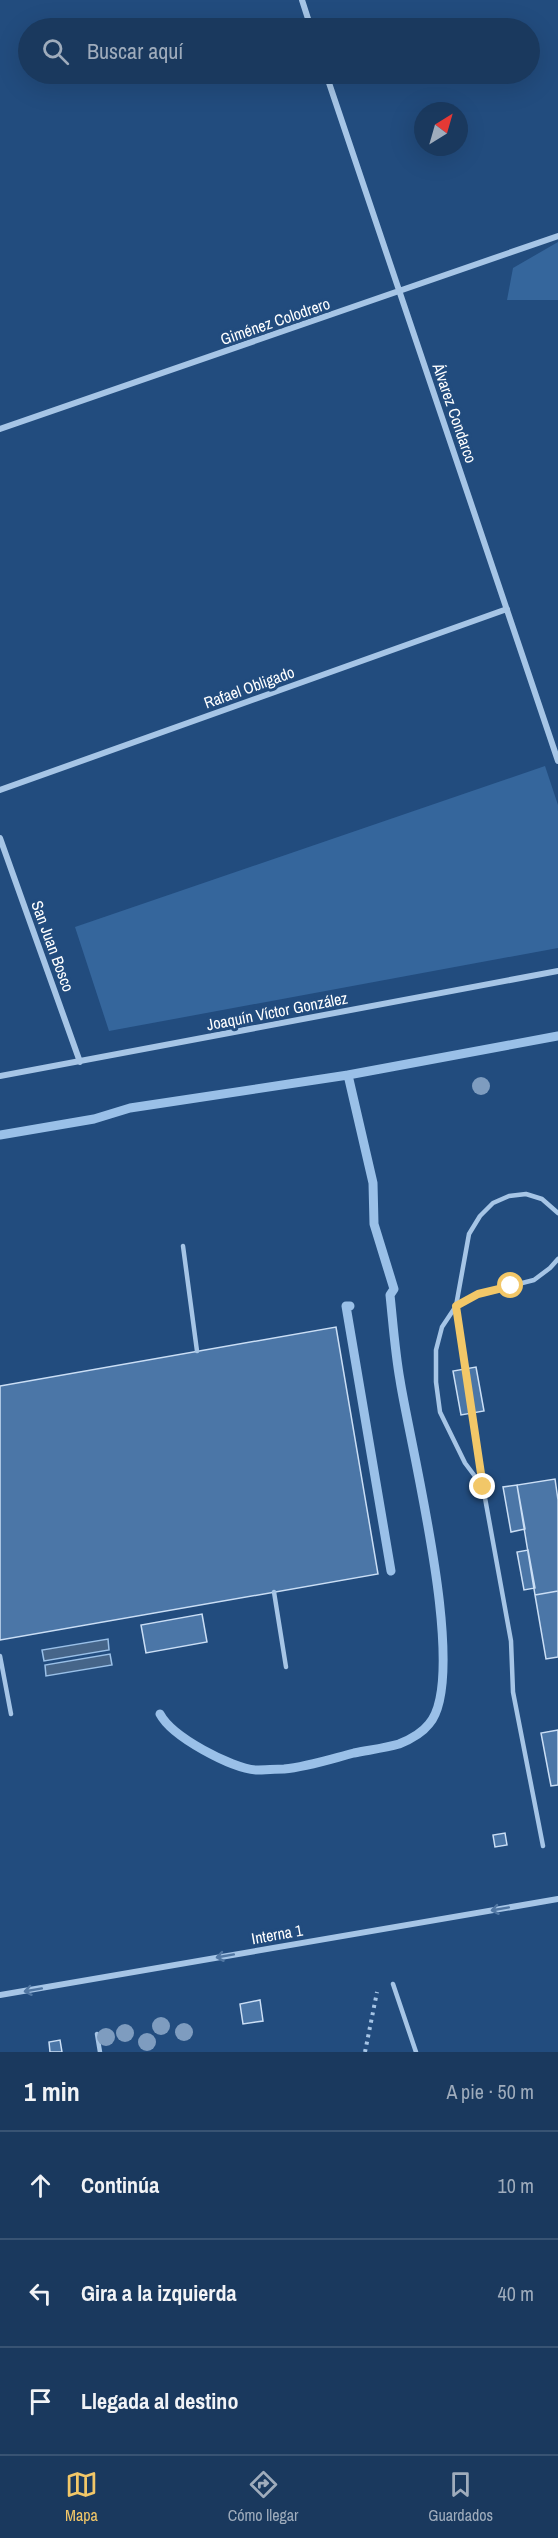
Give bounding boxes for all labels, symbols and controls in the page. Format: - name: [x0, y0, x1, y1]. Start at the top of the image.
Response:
- search box: [18, 18, 540, 84]
- icon: search: [39, 35, 72, 68]
- text: Buscar aquí: [87, 36, 183, 66]
- north arrow: [414, 102, 468, 156]
- street label: Giménez Colodrero: [217, 292, 333, 350]
- street label: Álvarez Condarco: [427, 359, 482, 466]
- street label: Rafael Obligado: [201, 660, 297, 714]
- street label: San Juan Bosco: [26, 897, 80, 995]
- street label: Joaquín Víctor González: [204, 986, 350, 1035]
- route start: [497, 1272, 523, 1298]
- route end: [469, 1473, 495, 1499]
- one-way arrow: [491, 1904, 511, 1915]
- street label: Interna 1: [250, 1919, 305, 1949]
- one-way arrow: [216, 1951, 236, 1962]
- one-way arrow: [24, 1984, 44, 1995]
- text: 1 min: [24, 2074, 80, 2109]
- text: A pie · 50 m: [446, 2078, 534, 2105]
- icon: ahead: [24, 2169, 57, 2202]
- text: Continúa: [81, 2170, 159, 2200]
- text: 10 m: [498, 2172, 534, 2199]
- icon: left: [24, 2277, 57, 2310]
- text: Gira a la izquierda: [81, 2278, 236, 2308]
- text: 40 m: [498, 2280, 534, 2307]
- icon: arrive: [24, 2385, 57, 2418]
- text: Llegada al destino: [81, 2386, 238, 2416]
- tab: Mapa: [65, 2468, 98, 2526]
- tab: Cómo llegar: [228, 2468, 298, 2526]
- tab: Guardados: [428, 2468, 493, 2526]

